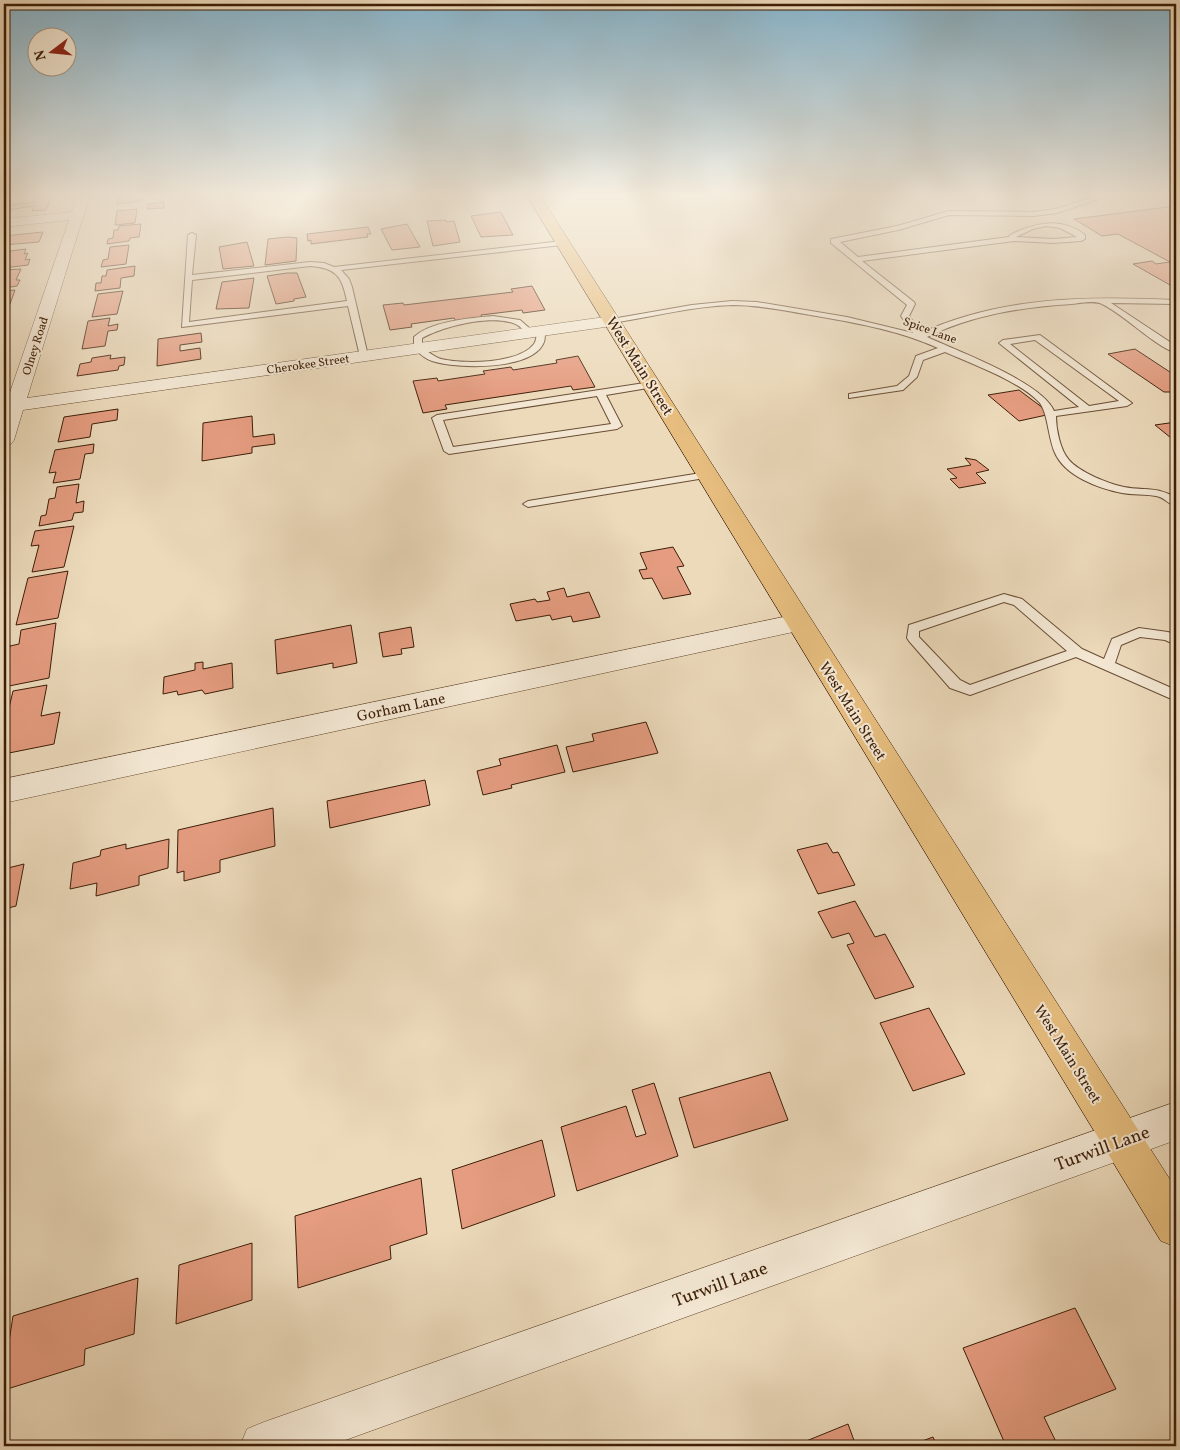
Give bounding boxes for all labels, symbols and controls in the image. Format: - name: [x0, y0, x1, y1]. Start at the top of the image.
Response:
- north arrow: [28, 28, 78, 78]
- text: N: [30, 48, 51, 63]
- street label: West Main Street: [600, 313, 678, 420]
- street label: Spice Lane: [901, 314, 959, 348]
- street label: Olney Road: [19, 315, 53, 378]
- street label: Cherokee Street: [266, 351, 351, 379]
- street label: West Main Street: [813, 658, 891, 765]
- street label: Gorham Lane: [355, 689, 447, 728]
- street label: West Main Street: [1028, 1001, 1106, 1108]
- street label: Turwill Lane: [1052, 1121, 1153, 1178]
- street label: Turwill Lane: [670, 1257, 771, 1314]

